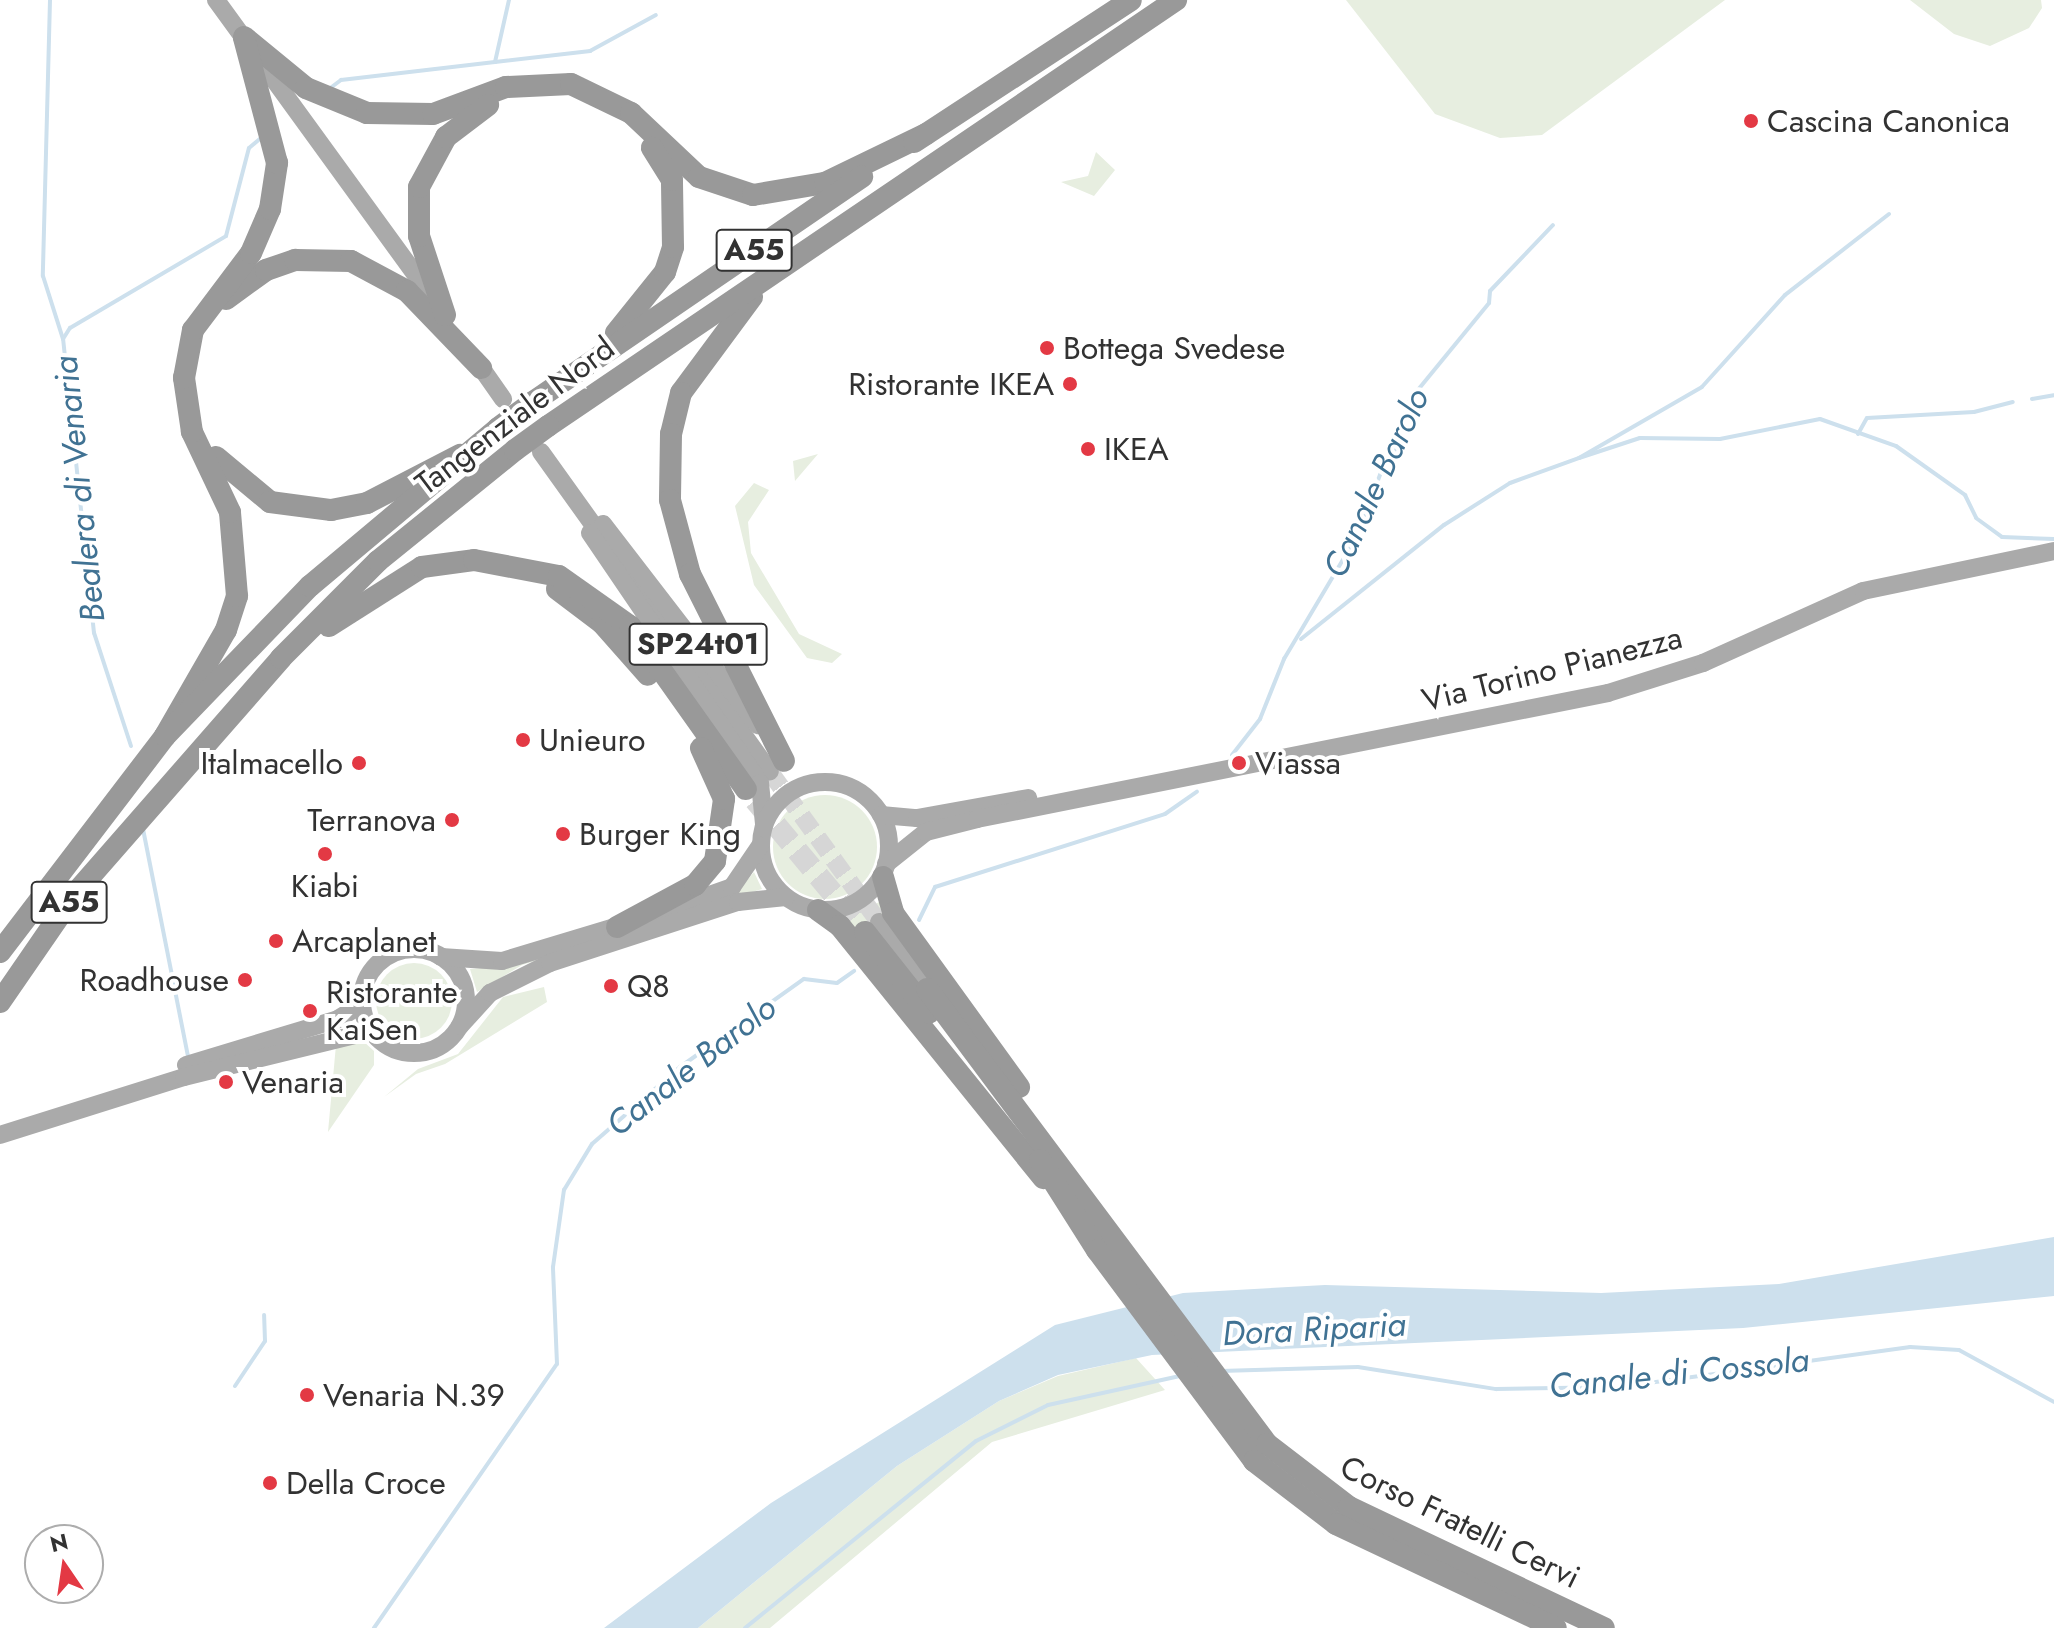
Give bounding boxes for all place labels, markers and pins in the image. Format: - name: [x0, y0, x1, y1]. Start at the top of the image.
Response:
- place label: Cascina Canonica: [1767, 102, 2010, 140]
- marker: Cascina Canonica: [1742, 112, 1760, 130]
- place label: Bottega Svedese: [1063, 329, 1285, 367]
- marker: Bottega Svedese: [1038, 339, 1056, 357]
- place label: Ristorante IKEA: [848, 365, 1054, 403]
- marker: Ristorante IKEA: [1061, 375, 1079, 393]
- place label: IKEA: [1104, 430, 1169, 468]
- marker: IKEA: [1079, 440, 1097, 458]
- place label: Unieuro: [539, 721, 645, 759]
- marker: Unieuro: [514, 731, 532, 749]
- place label: Italmacello: [200, 744, 343, 782]
- place label: Viassa: [1255, 744, 1341, 782]
- marker: Italmacello: [350, 754, 368, 772]
- marker: Viassa: [1230, 754, 1248, 772]
- place label: Terranova: [307, 801, 436, 839]
- marker: Terranova: [443, 811, 461, 829]
- place label: Burger King: [579, 815, 741, 853]
- marker: Burger King: [554, 825, 572, 843]
- marker: Kiabi: [316, 845, 334, 863]
- place label: Kiabi: [291, 867, 359, 905]
- place label: Arcaplanet: [292, 922, 436, 960]
- marker: Arcaplanet: [267, 932, 285, 950]
- place label: Roadhouse: [80, 961, 229, 999]
- place label: Q8: [627, 967, 670, 1005]
- marker: Roadhouse: [236, 971, 254, 989]
- place label: Ristorante KaiSen: [326, 974, 458, 1049]
- marker: Q8: [602, 977, 620, 995]
- marker: Ristorante KaiSen: [301, 1002, 319, 1020]
- place label: Venaria: [242, 1063, 344, 1101]
- marker: Venaria: [217, 1073, 235, 1091]
- place label: Venaria N.39: [323, 1376, 505, 1414]
- marker: Venaria N.39: [298, 1386, 316, 1404]
- place label: Della Croce: [286, 1464, 446, 1502]
- marker: Della Croce: [261, 1474, 279, 1492]

